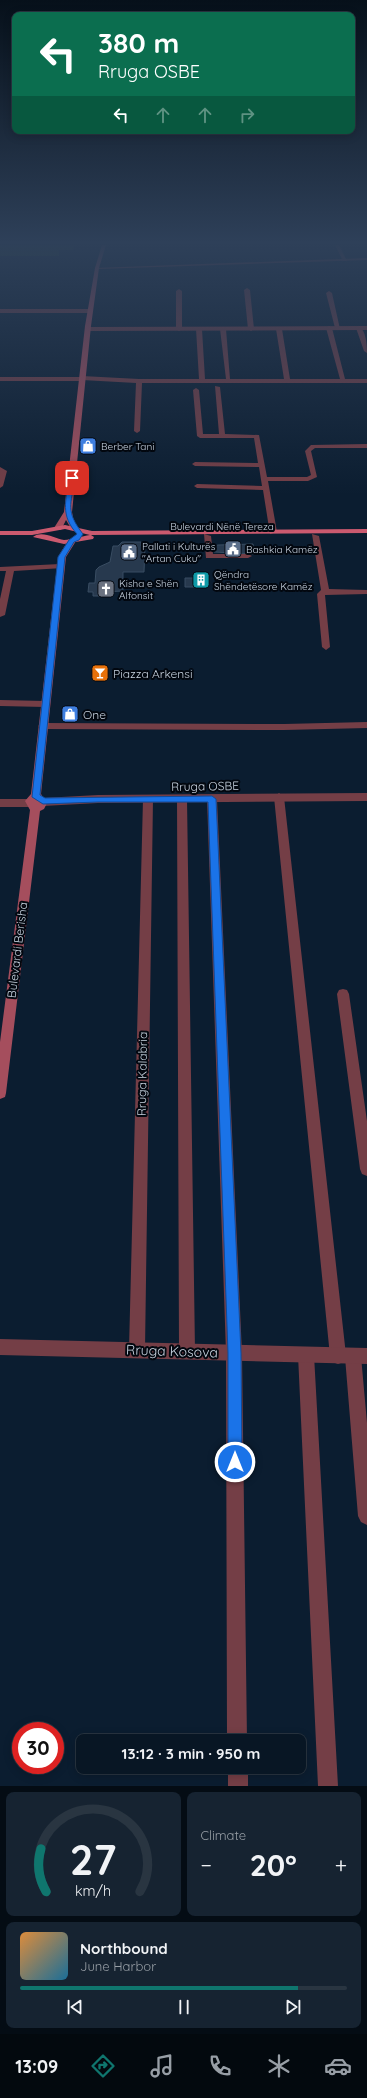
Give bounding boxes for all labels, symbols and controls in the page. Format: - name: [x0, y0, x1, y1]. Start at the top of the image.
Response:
- text: 380 m: [98, 25, 179, 60]
- icon: left: [32, 28, 84, 80]
- text: Rruga OSBE: [98, 60, 200, 83]
- icon: left: [110, 104, 132, 126]
- icon: ahead: [152, 104, 174, 126]
- icon: ahead: [194, 104, 216, 126]
- icon: right: [236, 104, 258, 126]
- shop icon: Berber Tani: [78, 436, 98, 456]
- place label: Berber Tani: [101, 440, 154, 453]
- pin: [55, 461, 89, 495]
- icon: arrive: [61, 467, 83, 489]
- street label: Bulevardi Nënë Tereza: [170, 520, 274, 533]
- public building icon: Bashkia Kamëz: [223, 539, 243, 559]
- place label: Pallati i Kulturës "Artan Cuku": [142, 540, 216, 565]
- public building icon: Pallati i Kulturës "Artan Cuku": [119, 542, 139, 562]
- place label: Bashkia Kamëz: [246, 543, 318, 556]
- place label: Qëndra Shëndetësore Kamëz: [214, 568, 313, 593]
- building icon: Qëndra Shëndetësore Kamëz: [191, 570, 211, 590]
- place label: Kisha e Shën Alfonsit: [119, 577, 178, 602]
- church icon: Kisha e Shën Alfonsit: [96, 579, 116, 599]
- bar icon: Piazza Arkensi: [90, 663, 110, 683]
- place label: Piazza Arkensi: [113, 666, 193, 681]
- shop icon: One: [60, 704, 80, 724]
- place label: One: [83, 707, 106, 722]
- street label: Rruga OSBE: [171, 778, 239, 794]
- street label: Bulevardi Berisha: [4, 901, 30, 999]
- street label: Rruga Kalabria: [134, 1032, 150, 1116]
- street label: Rruga Kosova: [126, 1340, 218, 1362]
- position arrow: [214, 1441, 256, 1483]
- speed limit sign: 30: [12, 1722, 64, 1774]
- text: 13:12 · 3 min · 950 m: [122, 1744, 260, 1763]
- text: Climate: [201, 1827, 246, 1843]
- text: 27: [70, 1833, 117, 1885]
- text: 20°: [250, 1846, 297, 1884]
- text: −: [201, 1851, 212, 1879]
- text: +: [335, 1851, 347, 1879]
- text: km/h: [75, 1882, 111, 1900]
- text: Northbound: [80, 1939, 168, 1958]
- text: June Harbor: [80, 1958, 156, 1974]
- icon: previous: [64, 1996, 86, 2018]
- icon: pause: [173, 1996, 195, 2018]
- icon: next: [282, 1996, 304, 2018]
- icon: directions: [89, 2052, 117, 2080]
- icon: music: [148, 2052, 176, 2080]
- icon: phone: [206, 2052, 234, 2080]
- icon: climate: [265, 2052, 293, 2080]
- icon: car: [324, 2052, 352, 2080]
- text: 13:09: [15, 2055, 58, 2078]

